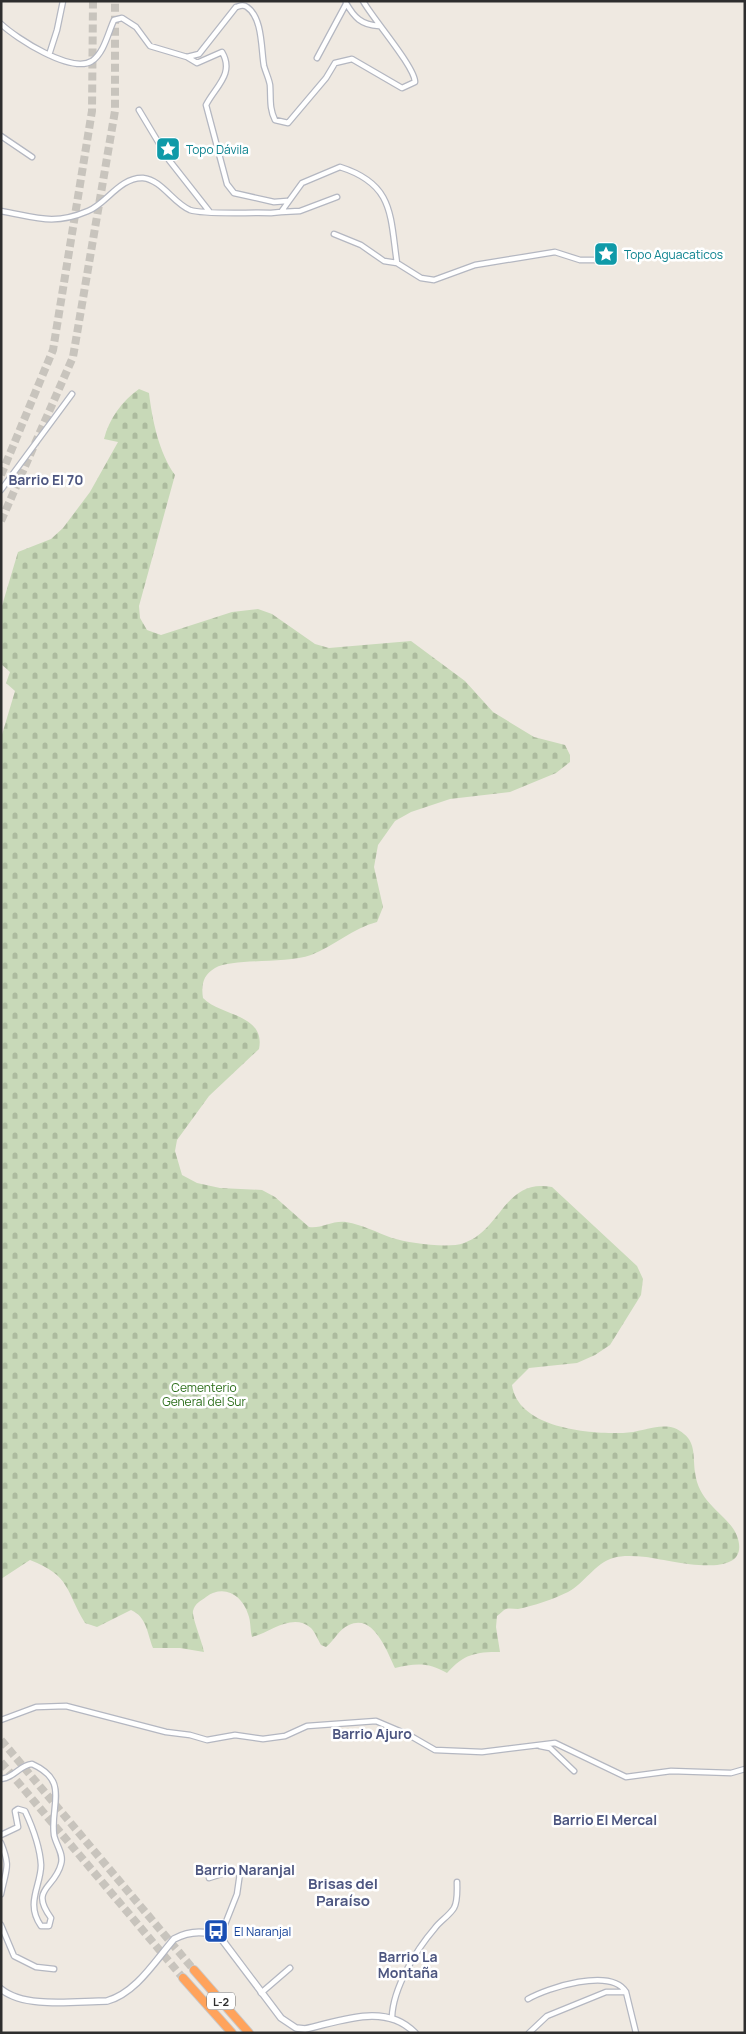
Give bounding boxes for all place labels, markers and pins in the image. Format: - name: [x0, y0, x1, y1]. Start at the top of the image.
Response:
- place icon: Topo Dávila: [155, 136, 181, 162]
- place label: Topo Dávila: [186, 141, 249, 158]
- place icon: Topo Aguacaticos: [593, 241, 619, 267]
- place label: Topo Aguacaticos: [624, 246, 723, 263]
- bus stop icon: El Naranjal: [203, 1918, 229, 1944]
- place label: El Naranjal: [234, 1923, 291, 1940]

